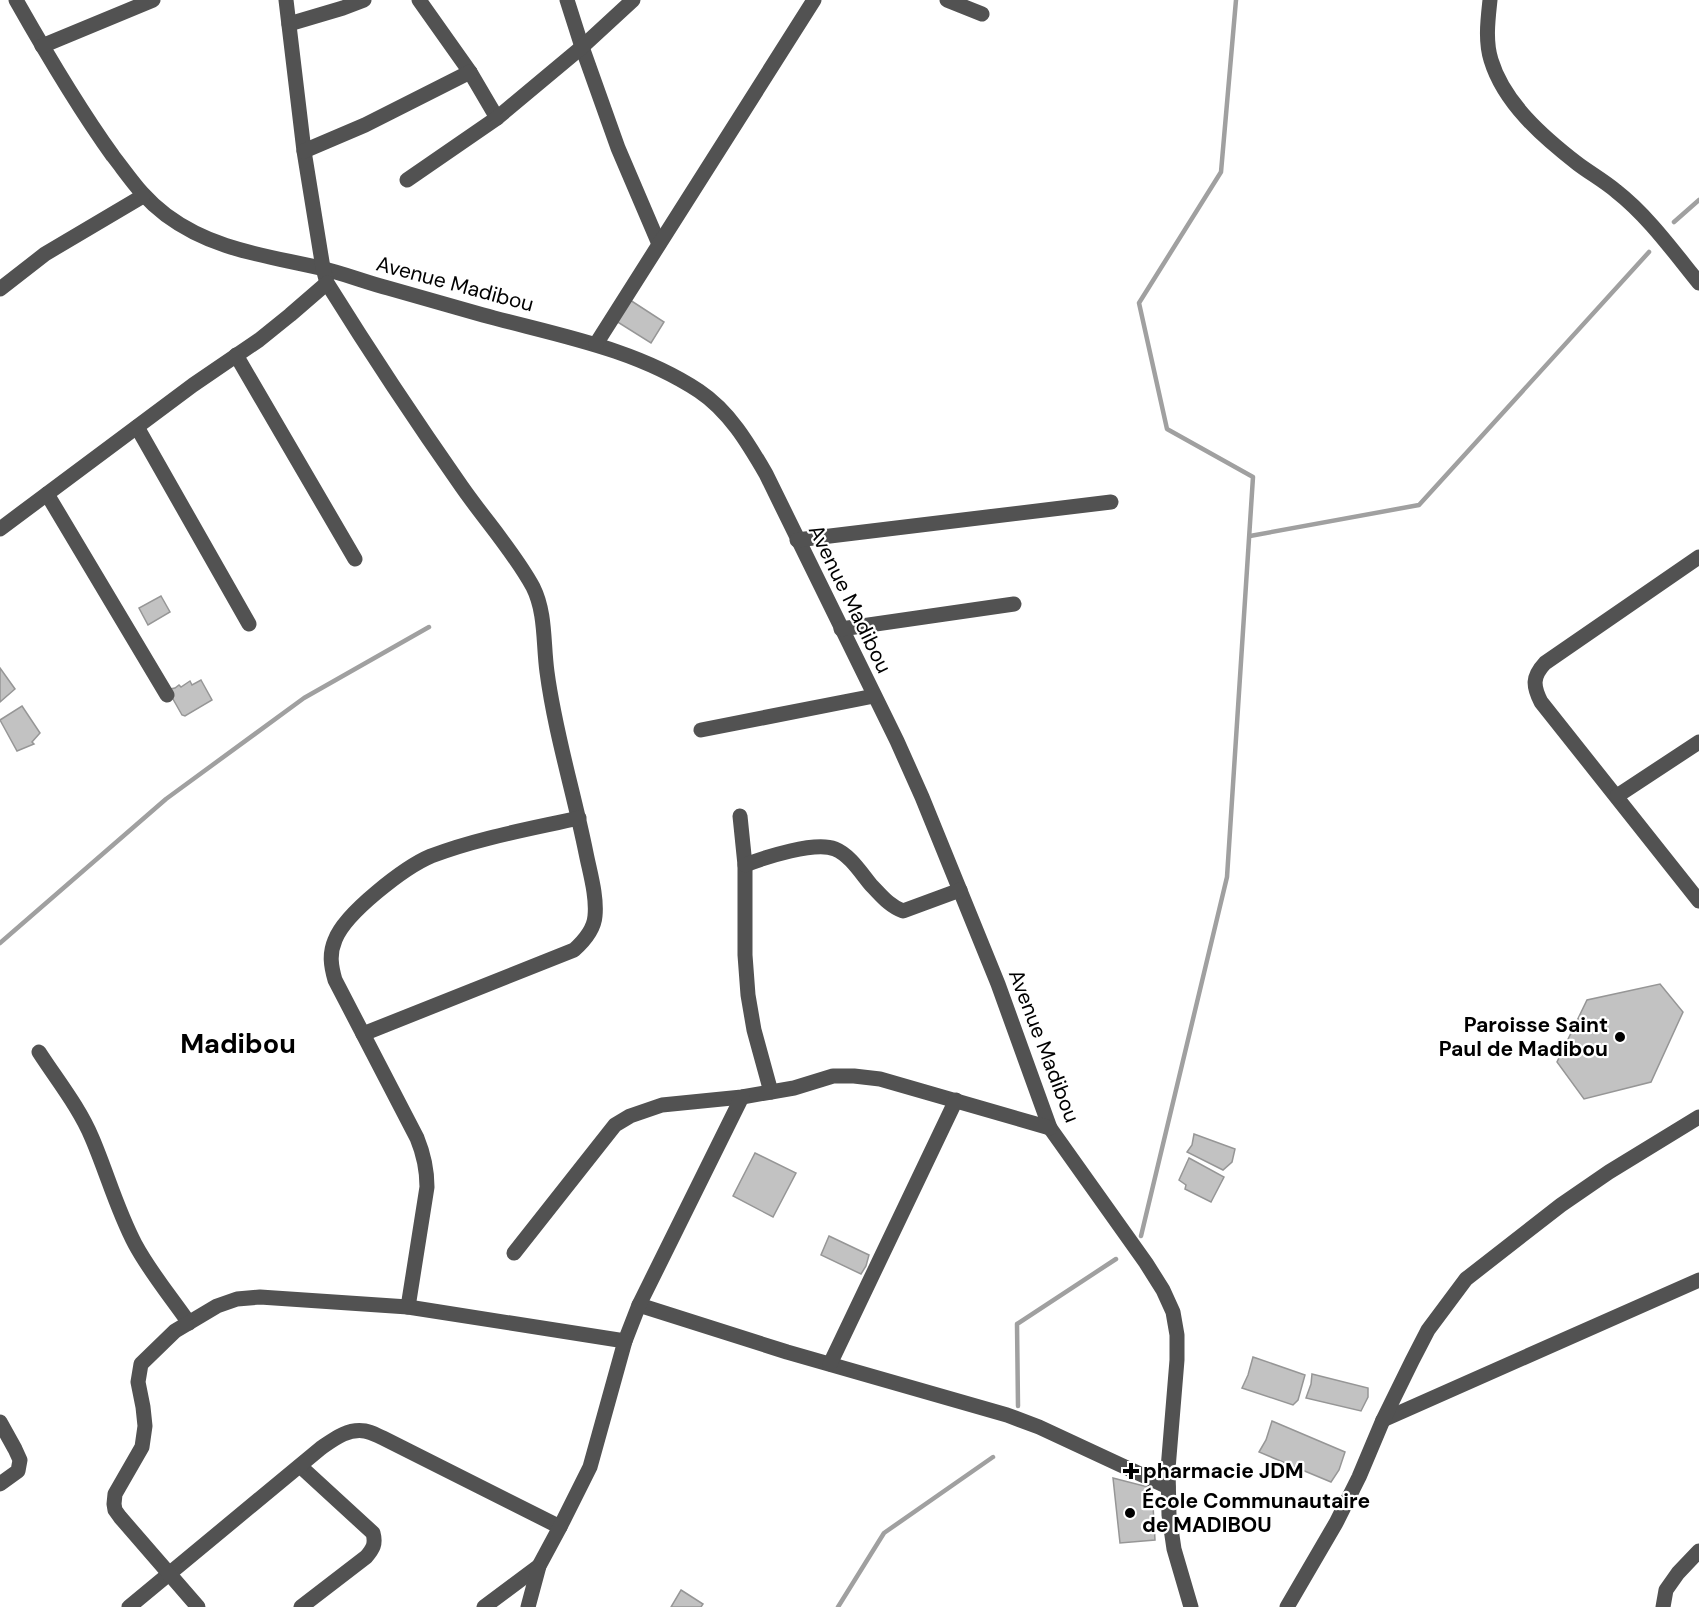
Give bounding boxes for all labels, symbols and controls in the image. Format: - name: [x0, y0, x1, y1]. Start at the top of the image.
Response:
- street label: Avenue Madibou: [373, 250, 537, 318]
- street label: Avenue Madibou: [802, 520, 898, 678]
- street label: Avenue Madibou: [1002, 965, 1086, 1127]
- place label: Paroisse Saint Paul de Madibou: [1439, 1011, 1608, 1063]
- district label: Madibou: [180, 1026, 296, 1061]
- marker: Paroisse Saint Paul de Madibou: [1613, 1030, 1627, 1044]
- place label: pharmacie JDM: [1143, 1457, 1304, 1485]
- marker: pharmacie JDM: [1124, 1464, 1138, 1478]
- place label: École Communautaire de MADIBOU: [1142, 1487, 1370, 1539]
- marker: École Communautaire de MADIBOU: [1123, 1506, 1137, 1520]

